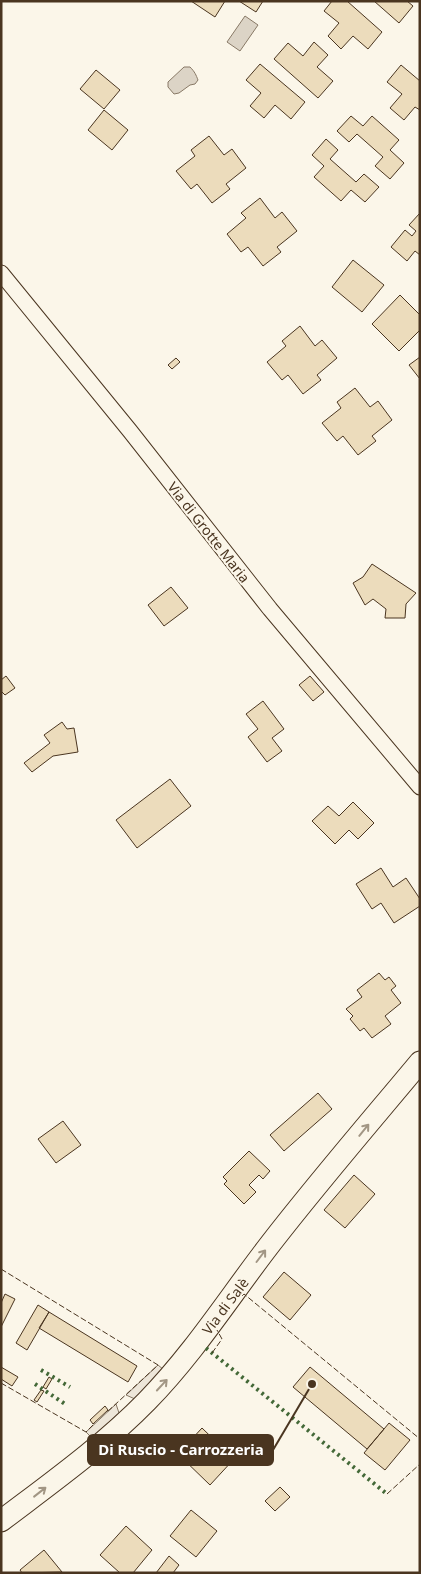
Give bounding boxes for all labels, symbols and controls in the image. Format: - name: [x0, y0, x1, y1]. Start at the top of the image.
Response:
- street label: Via di Grotte Maria: [164, 478, 254, 586]
- one-way arrow: [358, 1124, 369, 1137]
- one-way arrow: [256, 1250, 267, 1263]
- street label: Via di Salè: [197, 1274, 253, 1338]
- one-way arrow: [156, 1378, 168, 1391]
- callout: Di Ruscio - Carrozzeria: [88, 1435, 273, 1465]
- text: Di Ruscio - Carrozzeria: [98, 1439, 264, 1459]
- one-way arrow: [33, 1486, 46, 1497]

